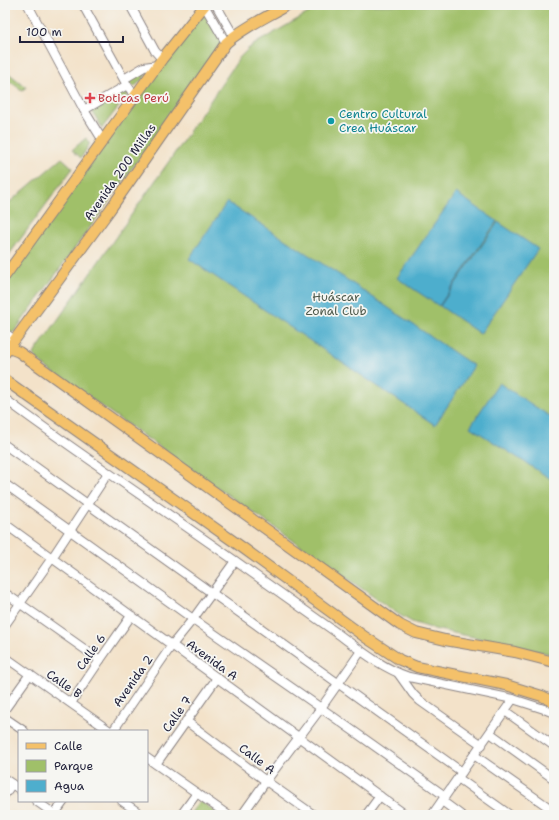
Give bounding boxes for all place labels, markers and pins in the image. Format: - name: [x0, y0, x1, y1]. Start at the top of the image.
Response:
- place label: Boticas Perú: [98, 90, 169, 106]
- marker: Boticas Perú: [85, 93, 95, 103]
- place label: Centro Cultural Crea Huáscar: [339, 106, 427, 136]
- marker: Centro Cultural Crea Huáscar: [326, 116, 336, 126]

